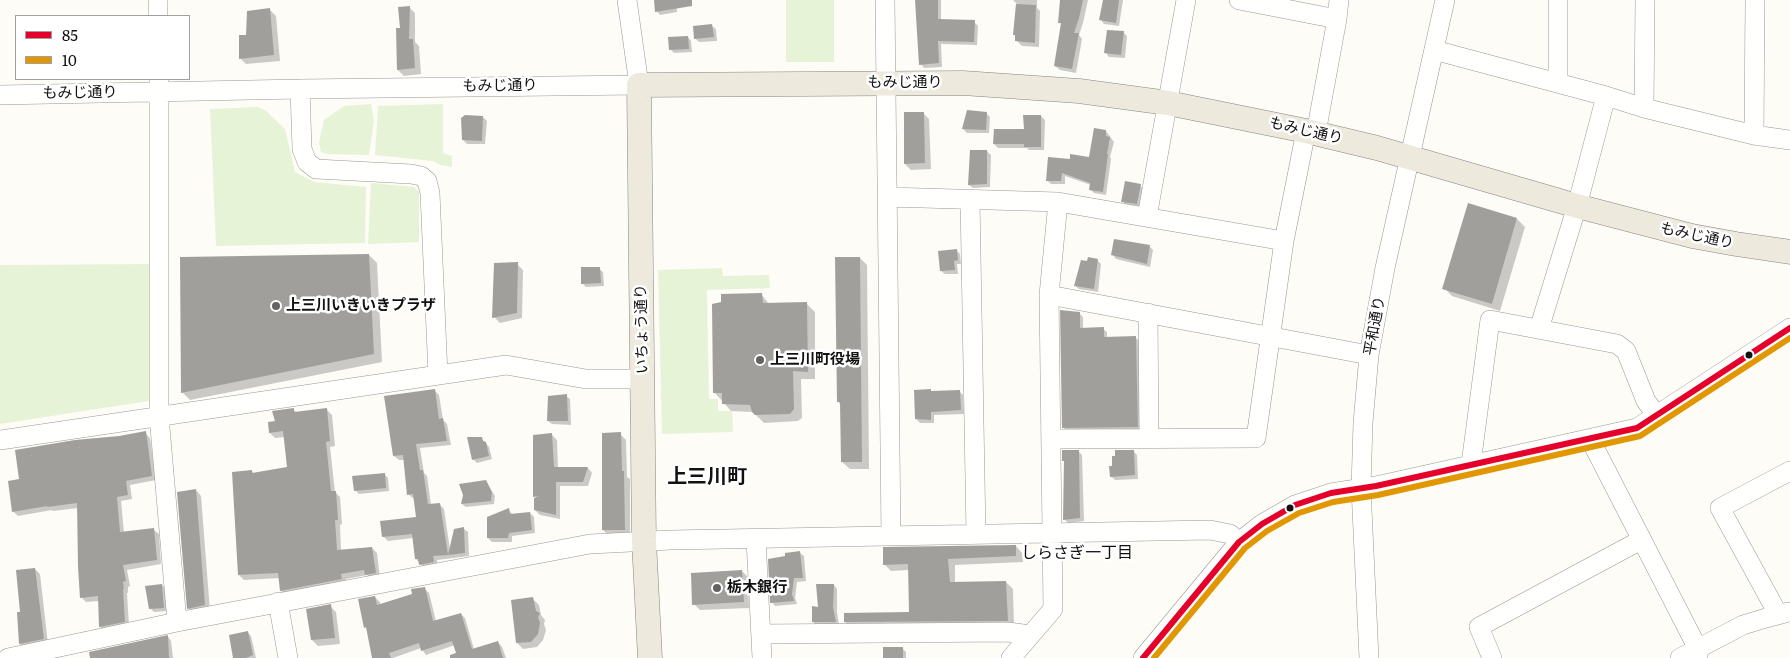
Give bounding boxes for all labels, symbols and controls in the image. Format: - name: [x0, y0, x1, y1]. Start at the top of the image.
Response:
- legend: [15, 15, 190, 80]
- text: 85: [62, 23, 78, 46]
- text: 10: [62, 48, 77, 71]
- street label: もみじ通り: [868, 74, 942, 92]
- street label: もみじ通り: [462, 76, 538, 96]
- street label: もみじ通り: [42, 83, 118, 103]
- street label: もみじ通り: [1267, 114, 1345, 148]
- street label: もみじ通り: [1658, 219, 1736, 253]
- street label: いちょう通り: [632, 284, 652, 374]
- street label: 平和通り: [1361, 295, 1389, 357]
- place label: 上三川いきいきプラザ: [286, 297, 436, 315]
- marker: 上三川いきいきプラザ: [270, 300, 282, 312]
- unlabelled marker: [1744, 350, 1754, 360]
- place label: 上三川町役場: [770, 351, 860, 369]
- marker: 上三川町役場: [754, 354, 766, 366]
- district label: 上三川町: [667, 465, 747, 489]
- unlabelled marker: [1285, 503, 1295, 513]
- district label: しらさぎ一丁目: [1021, 543, 1133, 563]
- place label: 栃木銀行: [727, 579, 787, 597]
- marker: 栃木銀行: [711, 582, 723, 594]

